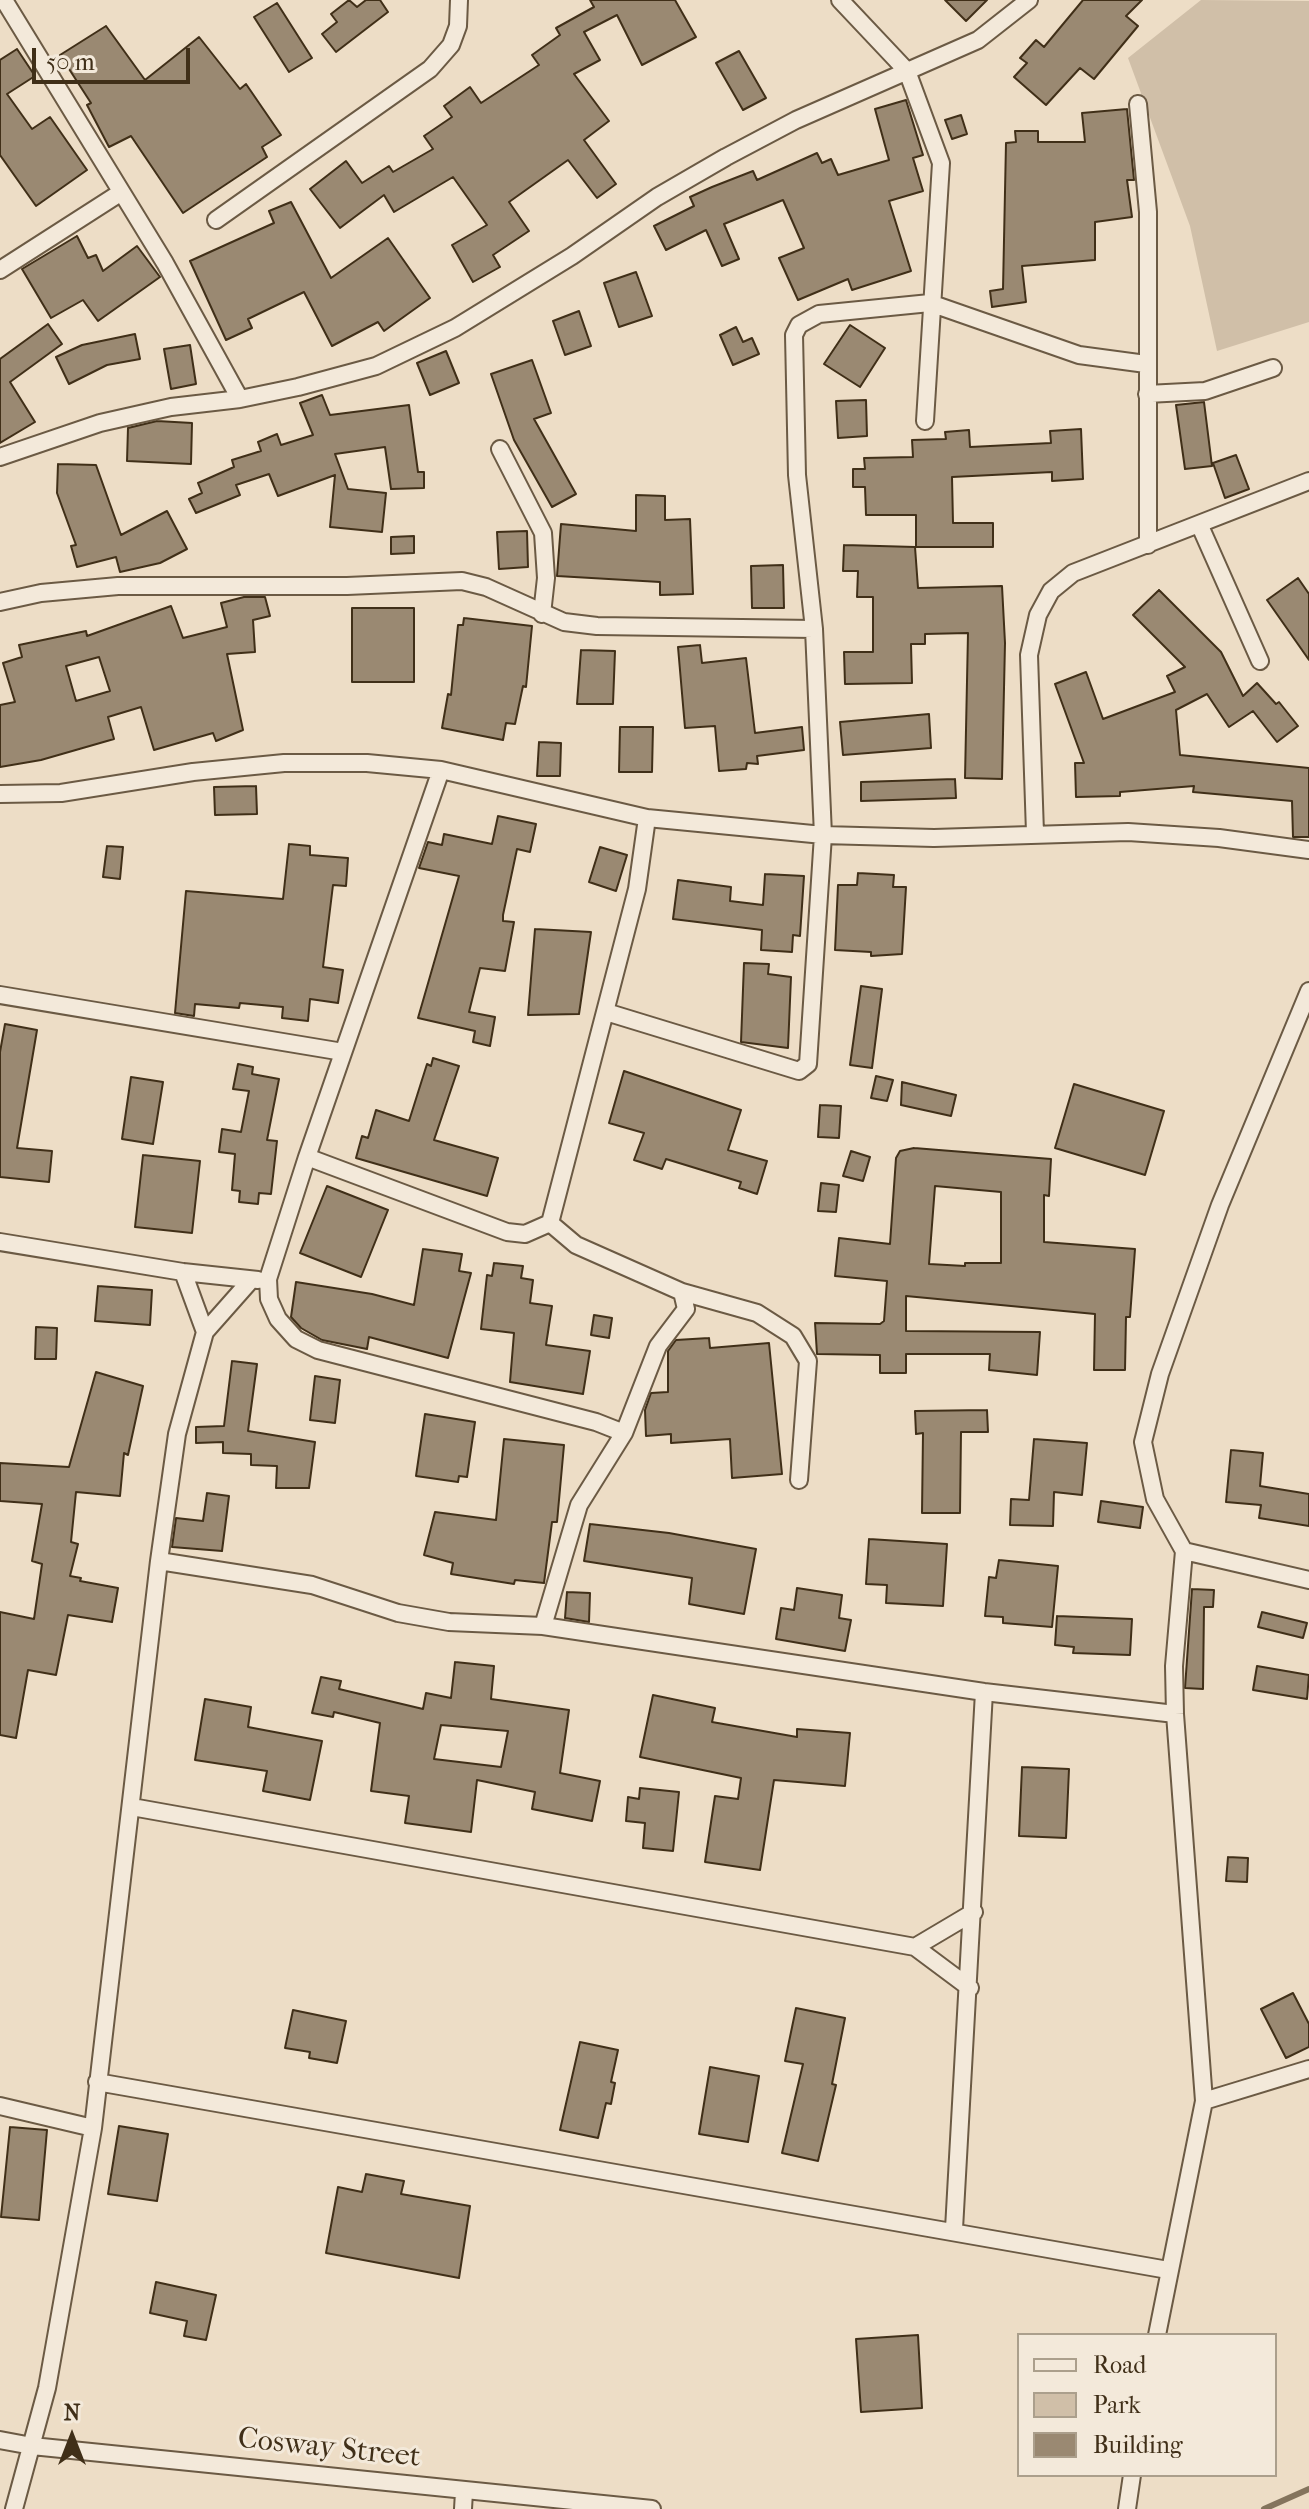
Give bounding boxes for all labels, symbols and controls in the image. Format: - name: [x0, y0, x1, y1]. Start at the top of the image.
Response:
- scale bar: [36, 32, 194, 82]
- text: 50 m: [46, 48, 95, 76]
- legend: [1017, 2333, 1277, 2477]
- text: Road: [1093, 2351, 1146, 2379]
- text: Park: [1093, 2391, 1141, 2419]
- north arrow: [32, 2397, 112, 2477]
- text: N: [64, 2400, 80, 2426]
- street label: Cosway Street: [236, 2422, 422, 2476]
- text: Building: [1093, 2431, 1183, 2459]

